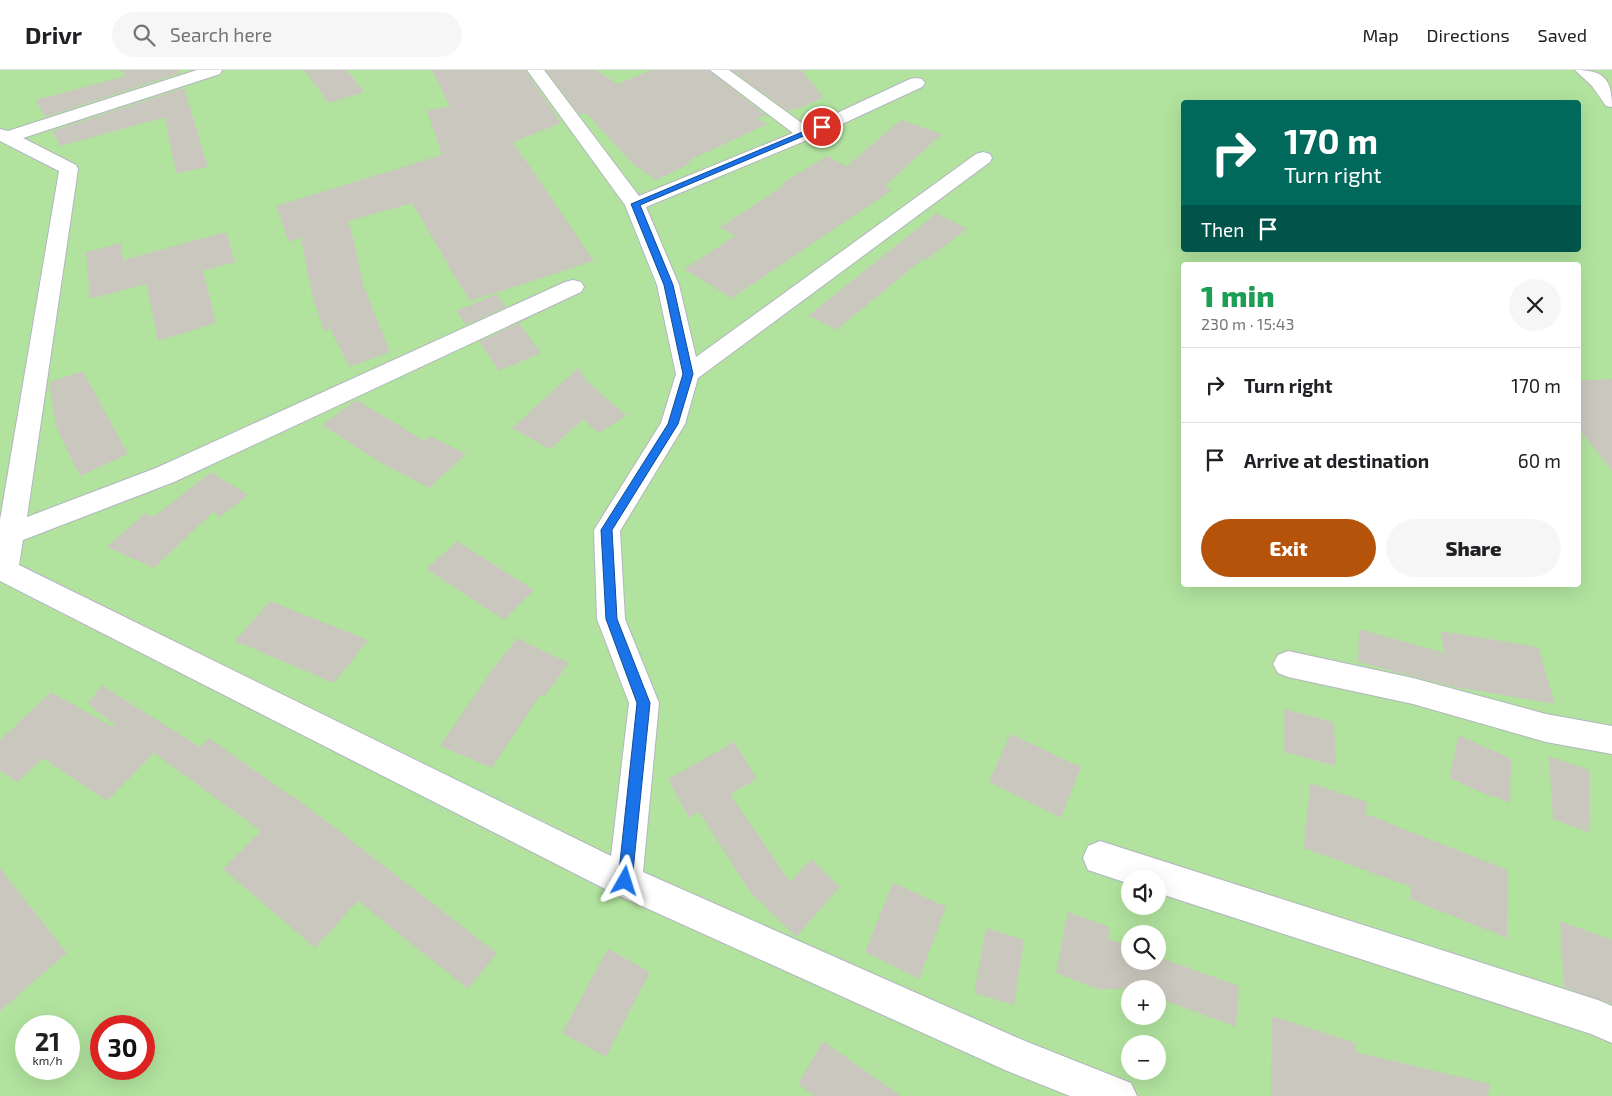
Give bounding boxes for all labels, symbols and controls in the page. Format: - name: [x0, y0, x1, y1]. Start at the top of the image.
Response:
- search box: [112, 12, 462, 57]
- text: Drivr: [25, 20, 82, 49]
- icon: search: [130, 21, 158, 49]
- text: Search here: [170, 23, 272, 46]
- text: Map: [1362, 24, 1399, 46]
- text: Directions: [1427, 24, 1510, 46]
- text: Saved: [1538, 24, 1587, 46]
- pin: [801, 106, 843, 148]
- icon: arrive: [808, 113, 836, 141]
- text: 170 m: [1284, 119, 1378, 161]
- icon: right: [1201, 120, 1266, 185]
- text: Turn right: [1284, 161, 1382, 187]
- icon: arrive: [1254, 215, 1282, 243]
- text: Then: [1201, 218, 1244, 241]
- text: 1 min: [1201, 277, 1275, 313]
- button: close: [1509, 279, 1561, 331]
- text: 230 m · 15:43: [1201, 314, 1295, 333]
- icon: right: [1201, 371, 1229, 399]
- text: Turn right: [1244, 374, 1332, 397]
- text: 170 m: [1511, 374, 1561, 397]
- icon: arrive: [1201, 446, 1229, 474]
- text: Arrive at destination: [1244, 449, 1429, 472]
- text: 60 m: [1518, 449, 1561, 472]
- button: Exit: [1201, 519, 1376, 577]
- button: Share: [1386, 519, 1561, 577]
- position arrow: [598, 854, 650, 906]
- map controls: [1121, 870, 1166, 1080]
- button: sound: [1121, 870, 1166, 915]
- button: search: [1121, 925, 1166, 970]
- button: +: [1121, 980, 1166, 1025]
- speed limit sign: 30: [90, 1015, 155, 1080]
- text: 21: [35, 1026, 60, 1056]
- button: −: [1121, 1035, 1166, 1080]
- text: km/h: [33, 1053, 62, 1067]

